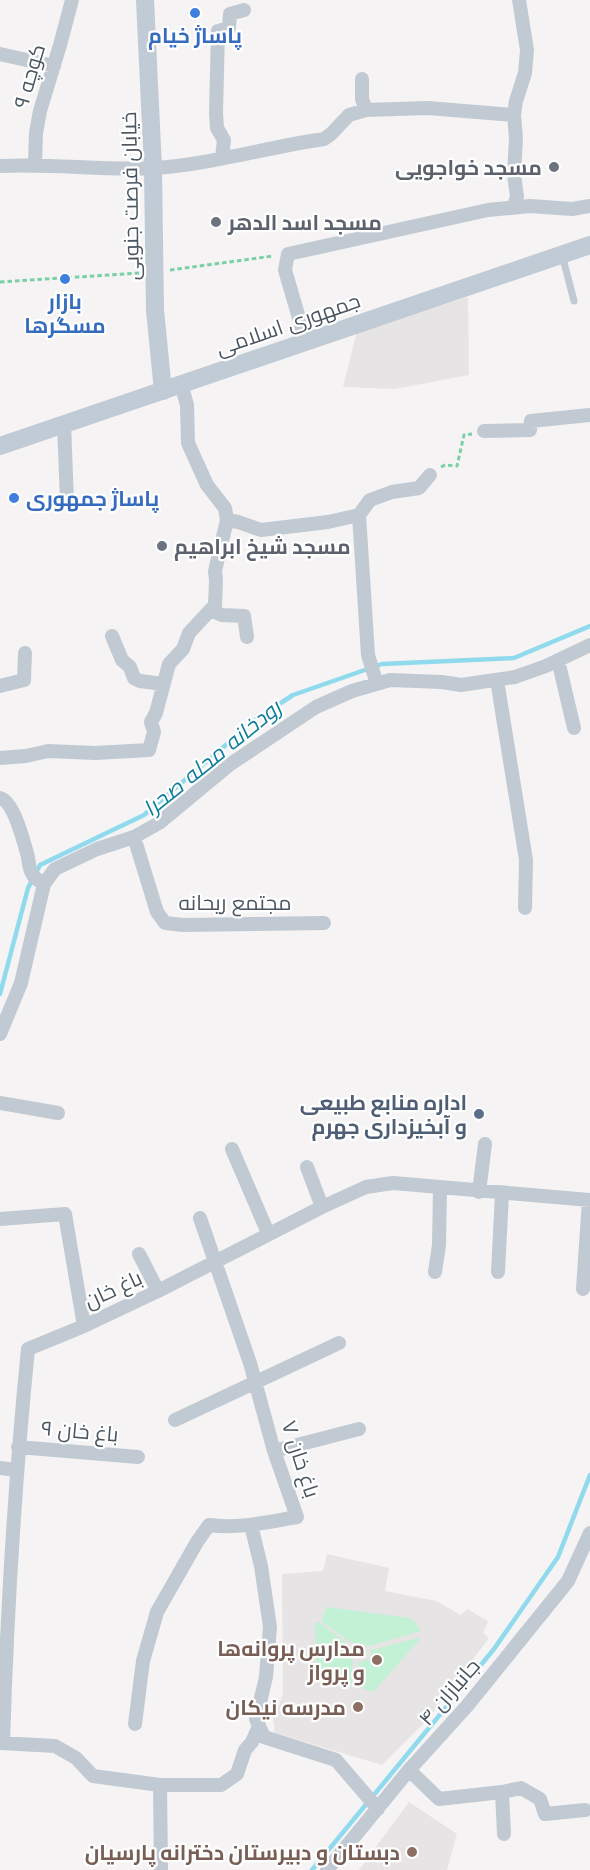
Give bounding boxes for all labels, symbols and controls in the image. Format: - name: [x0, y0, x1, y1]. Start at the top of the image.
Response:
- marker: پاساژ خیام: [188, 6, 202, 20]
- place label: پاساژ خیام: [148, 21, 242, 51]
- street label: کوچه ۹: [6, 40, 52, 112]
- street label: خیابان فرصت جنوبی: [114, 111, 146, 281]
- place label: مسجد خواجویی: [395, 153, 542, 182]
- marker: مسجد خواجویی: [547, 160, 561, 174]
- place label: مسجد اسد الدهر: [227, 208, 382, 237]
- marker: مسجد اسد الدهر: [209, 215, 223, 229]
- marker: بازار مسگرها: [58, 272, 72, 286]
- street label: جمهوری اسلامی: [212, 286, 364, 362]
- place label: بازار مسگرها: [24, 287, 106, 340]
- place label: پاساژ جمهوری: [26, 484, 159, 514]
- marker: پاساژ جمهوری: [7, 491, 21, 505]
- place label: مسجد شیخ ابراهیم: [174, 532, 351, 561]
- marker: مسجد شیخ ابراهیم: [155, 539, 169, 553]
- water label: رودخانه محله صحرا: [136, 692, 289, 823]
- street label: مجتمع ریحانه: [178, 888, 292, 917]
- place label: اداره منابع طبیعی و آبخیزداری جهرم: [300, 1088, 467, 1141]
- marker: اداره منابع طبیعی و آبخیزداری جهرم: [472, 1107, 486, 1121]
- street label: باغ خان: [79, 1263, 147, 1315]
- street label: باغ خان ۹: [40, 1413, 120, 1449]
- street label: باغ خان ۷: [275, 1417, 327, 1501]
- place label: مدارس پروانه‌ها و پرواز: [217, 1634, 365, 1688]
- street label: جانبازان ۴: [412, 1652, 486, 1732]
- marker: مدارس پروانه‌ها و پرواز: [370, 1653, 384, 1667]
- place label: مدرسه نیکان: [226, 1693, 346, 1722]
- marker: مدرسه نیکان: [351, 1700, 365, 1714]
- place label: دبستان و دبیرستان دخترانه پارسیان: [85, 1838, 400, 1868]
- marker: دبستان و دبیرستان دخترانه پارسیان: [405, 1845, 419, 1859]

